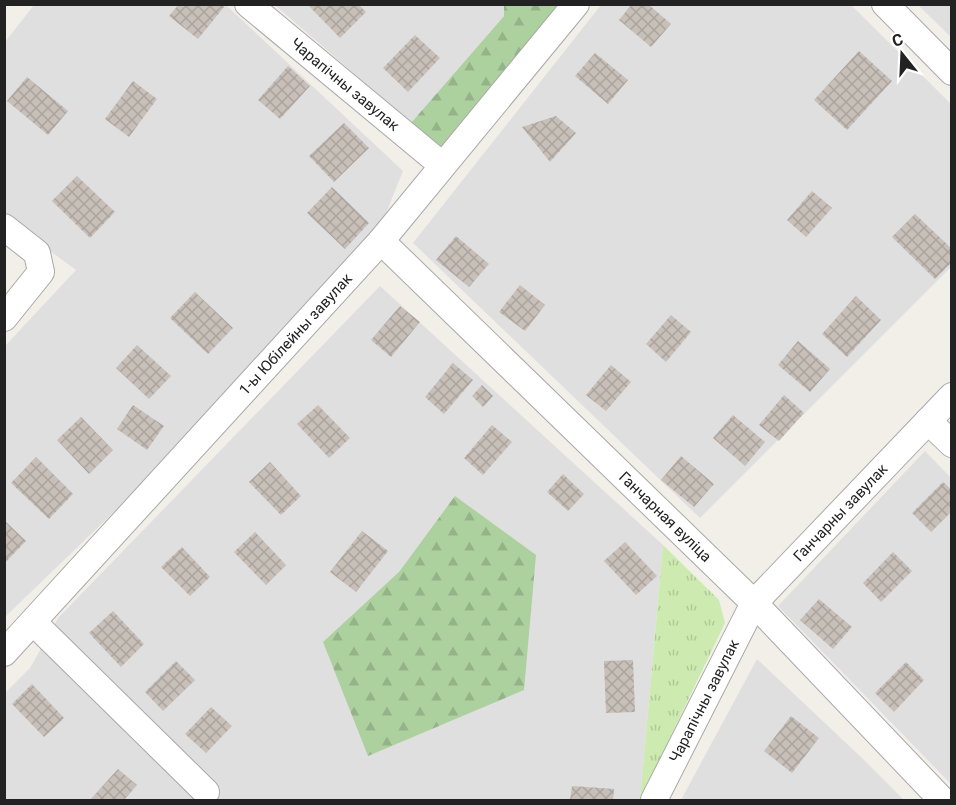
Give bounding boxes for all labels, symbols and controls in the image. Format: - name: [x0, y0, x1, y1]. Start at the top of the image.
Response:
- north arrow: [872, 24, 932, 84]
- text: С: [890, 30, 905, 51]
- street label: Чарапічны завулак: [287, 34, 403, 135]
- street label: 1-ы Юбілейны завулак: [235, 270, 356, 399]
- street label: Ганчарны завулак: [790, 460, 891, 565]
- street label: Ганчарная вуліца: [615, 468, 715, 566]
- street label: Чарапічны завулак: [666, 636, 743, 766]

